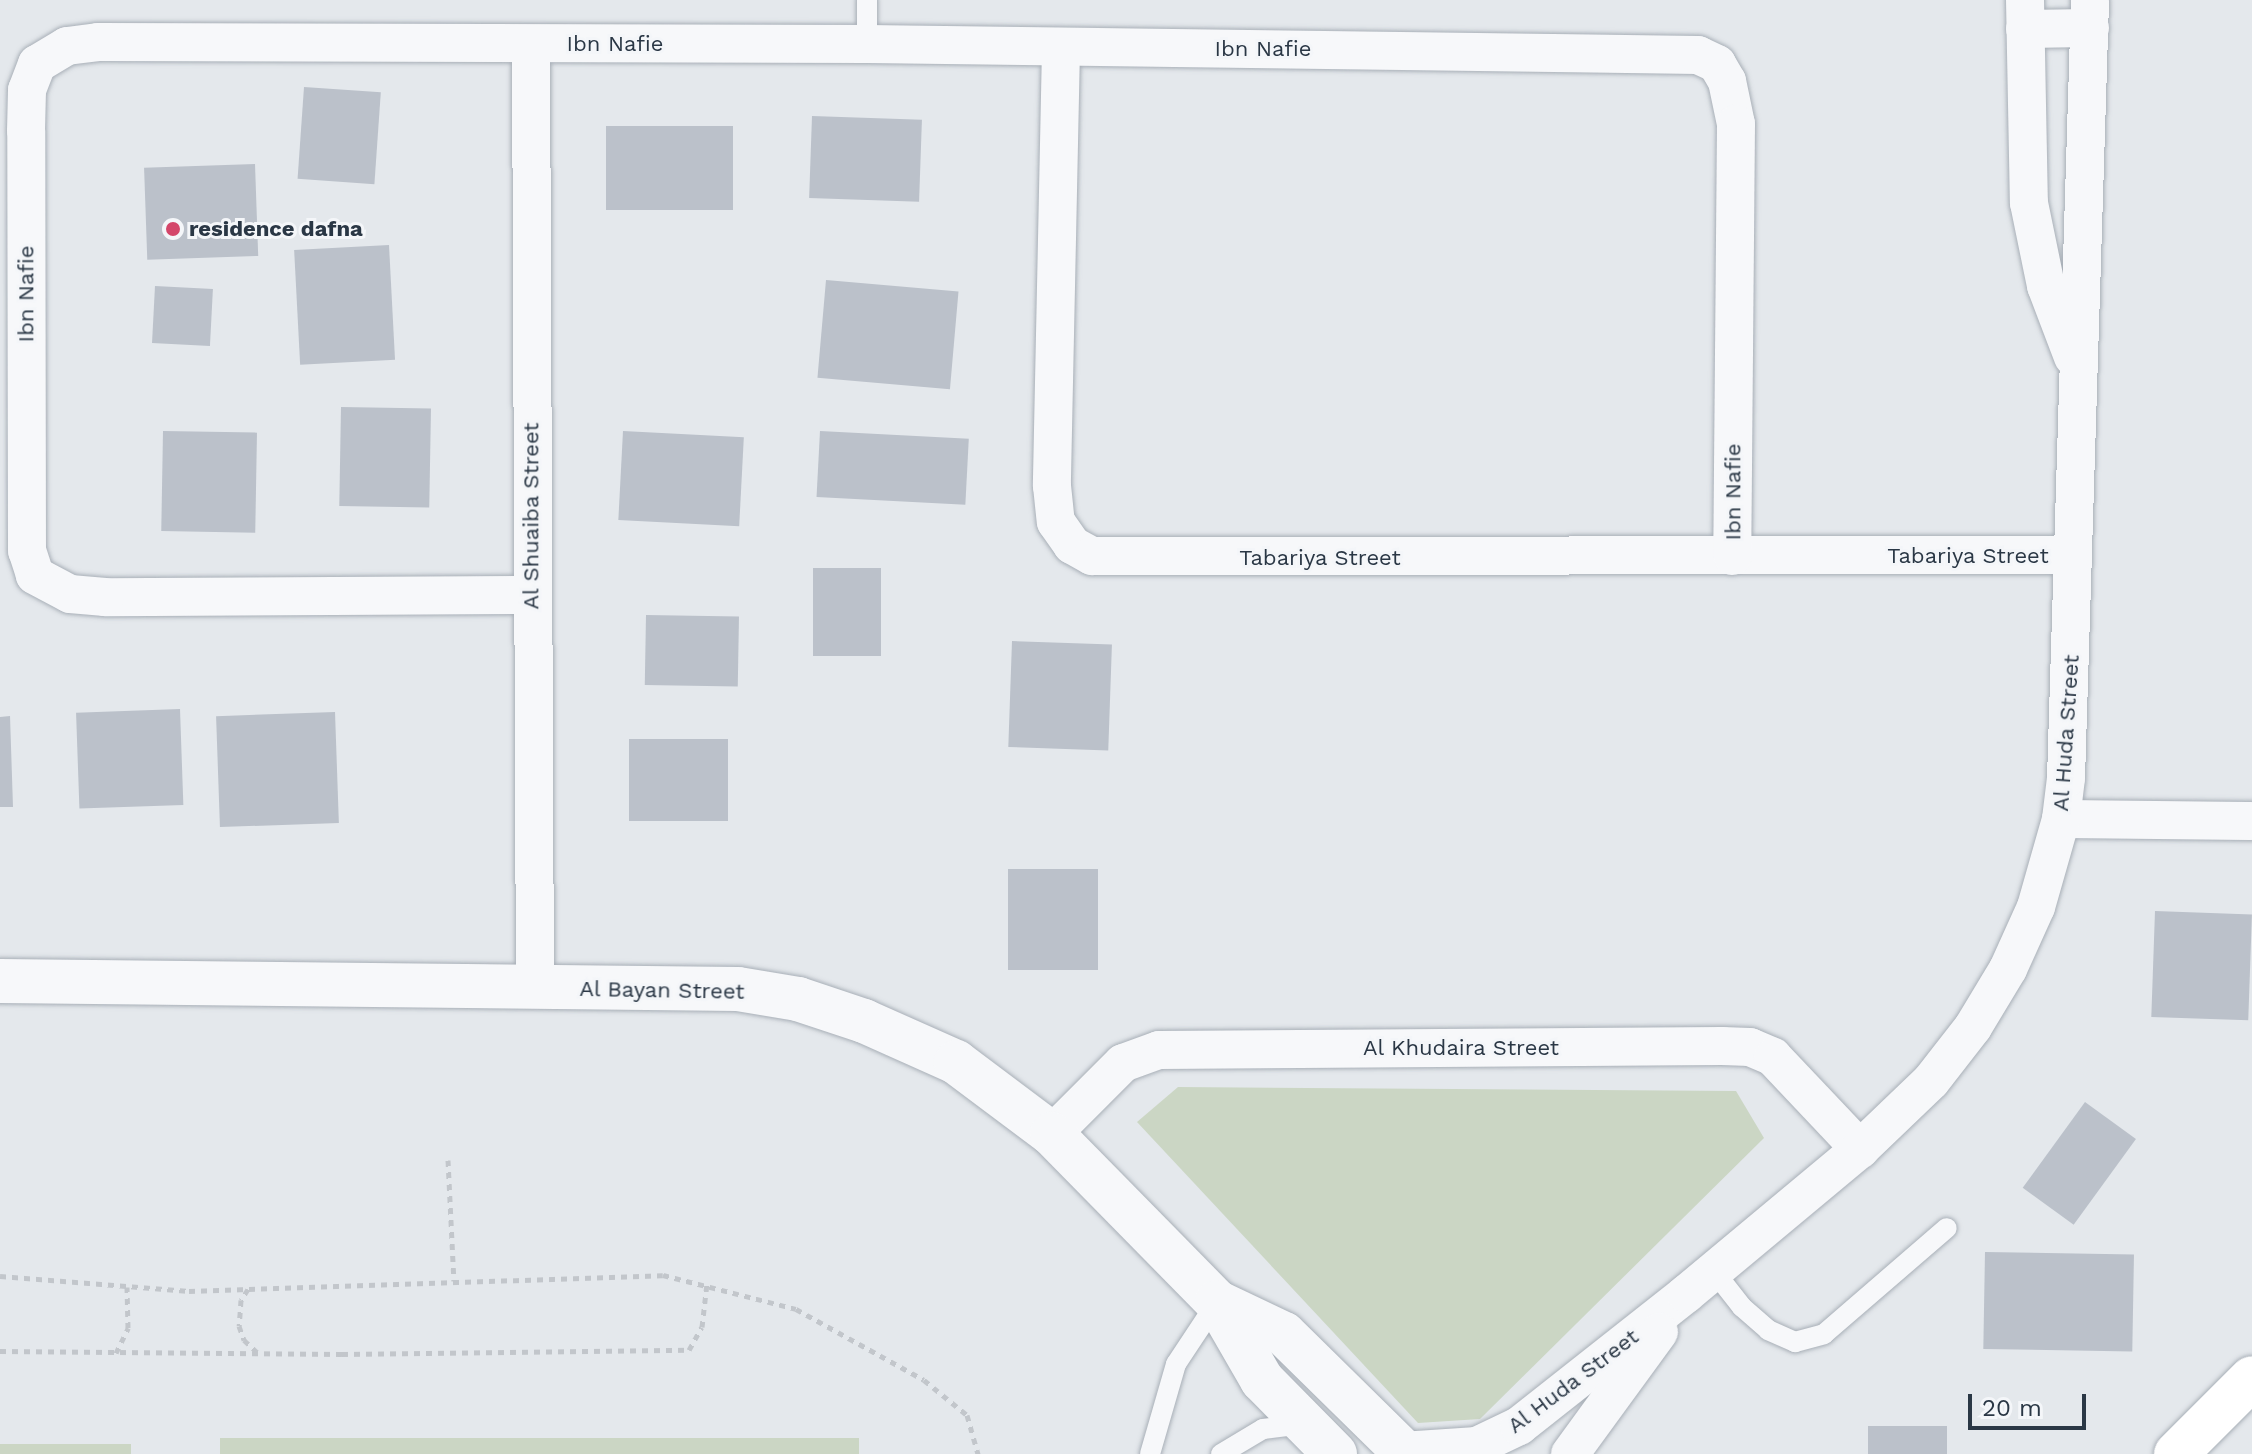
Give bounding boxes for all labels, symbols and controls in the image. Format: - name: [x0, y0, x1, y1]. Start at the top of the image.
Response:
- street label: Ibn Nafie: [567, 31, 663, 57]
- street label: Ibn Nafie: [1215, 36, 1311, 62]
- place label: residence dafna: [189, 216, 363, 242]
- marker: residence dafna: [164, 220, 182, 238]
- street label: Ibn Nafie: [13, 246, 39, 342]
- street label: Al Shuaiba Street: [518, 422, 544, 610]
- street label: Ibn Nafie: [1720, 444, 1746, 540]
- street label: Tabariya Street: [1887, 543, 2049, 569]
- street label: Tabariya Street: [1239, 545, 1401, 571]
- street label: Al Huda Street: [2047, 653, 2085, 813]
- street label: Al Bayan Street: [579, 975, 745, 1005]
- street label: Al Khudaira Street: [1362, 1035, 1560, 1061]
- street label: Al Huda Street: [1502, 1323, 1644, 1439]
- scale bar: [1972, 1378, 2090, 1428]
- text: 20 m: [1982, 1394, 2042, 1422]

